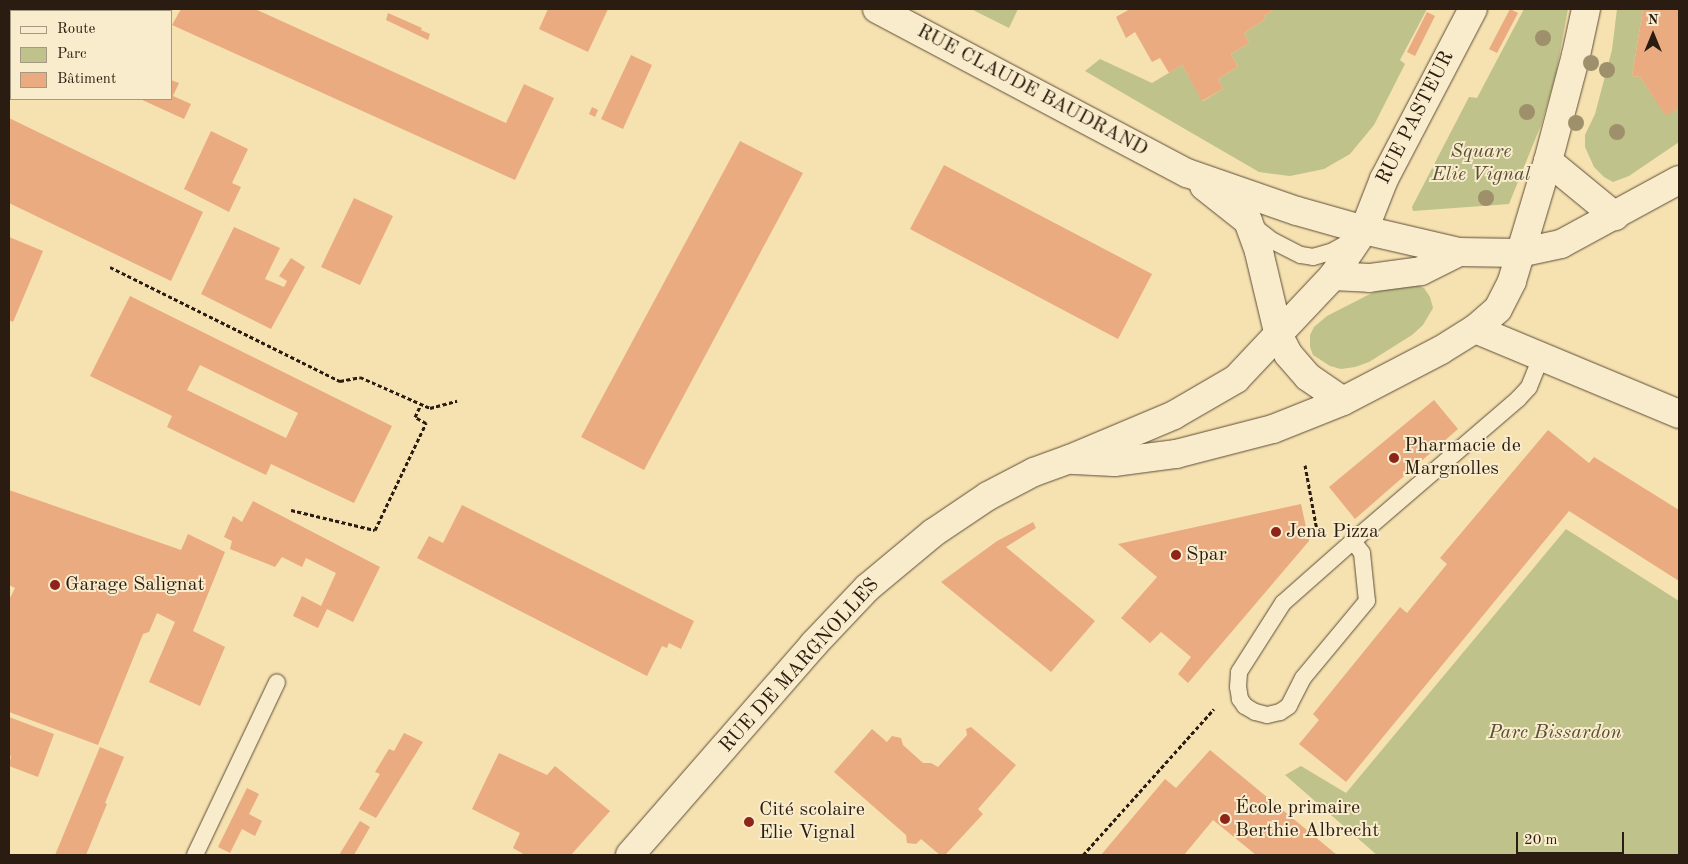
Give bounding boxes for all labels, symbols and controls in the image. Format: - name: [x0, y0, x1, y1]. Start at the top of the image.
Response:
- legend: [10, 10, 172, 100]
- north arrow: [1628, 10, 1678, 60]
- text: N: [1648, 13, 1658, 27]
- street label: RUE CLAUDE BAUDRAND: [912, 20, 1152, 162]
- text: Route: [57, 22, 95, 37]
- text: Parc: [57, 47, 87, 62]
- street label: RUE PASTEUR: [1372, 47, 1460, 189]
- text: Bâtiment: [57, 72, 116, 87]
- park label: Square Elie Vignal: [1432, 140, 1530, 187]
- place label: Pharmacie de Margnolles: [1404, 434, 1521, 481]
- marker: Pharmacie de Margnolles: [1388, 452, 1400, 464]
- place label: Jena Pizza: [1286, 520, 1379, 544]
- marker: Jena Pizza: [1270, 526, 1282, 538]
- place label: Spar: [1186, 543, 1227, 567]
- marker: Spar: [1170, 549, 1182, 561]
- place label: Garage Salignat: [65, 573, 205, 597]
- street label: RUE DE MARGNOLLES: [715, 574, 885, 758]
- marker: Garage Salignat: [49, 579, 61, 591]
- park label: Parc Bissardon: [1488, 721, 1622, 745]
- place label: École primaire Berthie Albrecht: [1235, 796, 1379, 843]
- place label: Cité scolaire Elie Vignal: [759, 798, 865, 845]
- marker: École primaire Berthie Albrecht: [1219, 813, 1231, 825]
- marker: Cité scolaire Elie Vignal: [743, 816, 755, 828]
- scale bar: [1518, 822, 1626, 854]
- text: 20 m: [1524, 833, 1558, 848]

